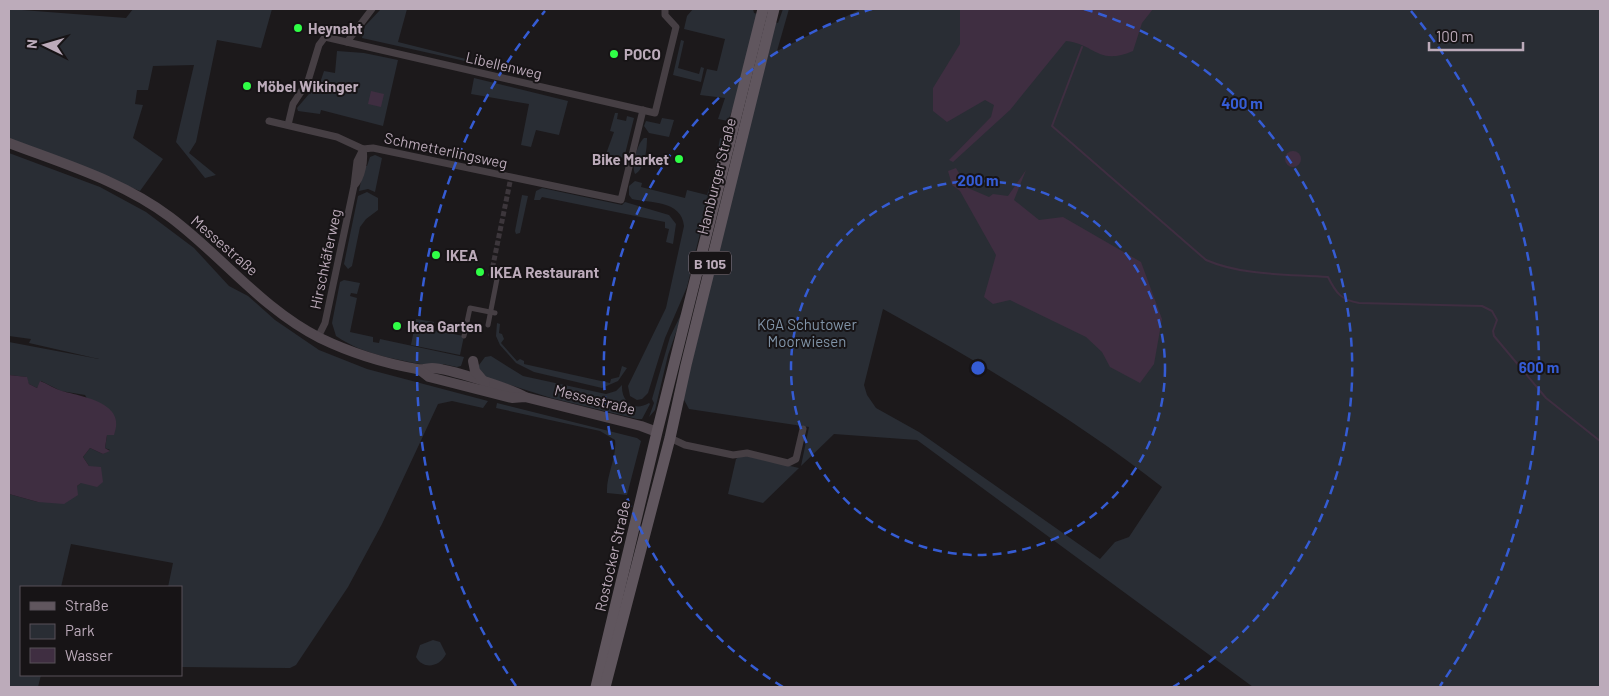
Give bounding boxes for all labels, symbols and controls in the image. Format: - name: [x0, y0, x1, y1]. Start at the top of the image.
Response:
- place label: Heynaht: [308, 19, 363, 37]
- north arrow: [20, 20, 70, 70]
- scale bar: [1429, 20, 1523, 52]
- marker: Heynaht: [292, 22, 304, 34]
- text: 100 m: [1436, 27, 1474, 45]
- text: N: [23, 38, 40, 49]
- place label: POCO: [624, 45, 661, 63]
- street label: Libellenweg: [464, 47, 544, 83]
- marker: POCO: [608, 48, 620, 60]
- place label: Möbel Wikinger: [257, 77, 359, 95]
- marker: Möbel Wikinger: [241, 80, 253, 92]
- text: 400 m: [1221, 94, 1263, 112]
- street label: Hamburger Straße: [693, 116, 739, 236]
- street label: Schmetterlingsweg: [383, 128, 509, 172]
- place label: Bike Market: [592, 150, 669, 168]
- marker: Bike Market: [673, 153, 685, 165]
- text: 200 m: [957, 171, 999, 189]
- street label: Hirschkäferweg: [306, 207, 344, 311]
- street label: Messestraße: [188, 211, 262, 279]
- place label: IKEA: [446, 246, 478, 264]
- marker: IKEA: [430, 249, 442, 261]
- road number: B 105: [689, 252, 731, 274]
- place label: IKEA Restaurant: [490, 263, 599, 281]
- marker: IKEA Restaurant: [474, 266, 486, 278]
- park label: KGA Schutower Moorwiesen: [757, 315, 858, 350]
- place label: Ikea Garten: [407, 317, 482, 335]
- marker: Ikea Garten: [391, 320, 403, 332]
- text: 600 m: [1519, 358, 1559, 376]
- centre of rings: [969, 359, 987, 377]
- street label: Messestraße: [553, 380, 637, 418]
- street label: Rostocker Straße: [591, 499, 633, 613]
- legend: [20, 586, 182, 676]
- text: Straße: [65, 596, 109, 614]
- text: Park: [65, 621, 95, 639]
- text: Wasser: [65, 646, 113, 664]

